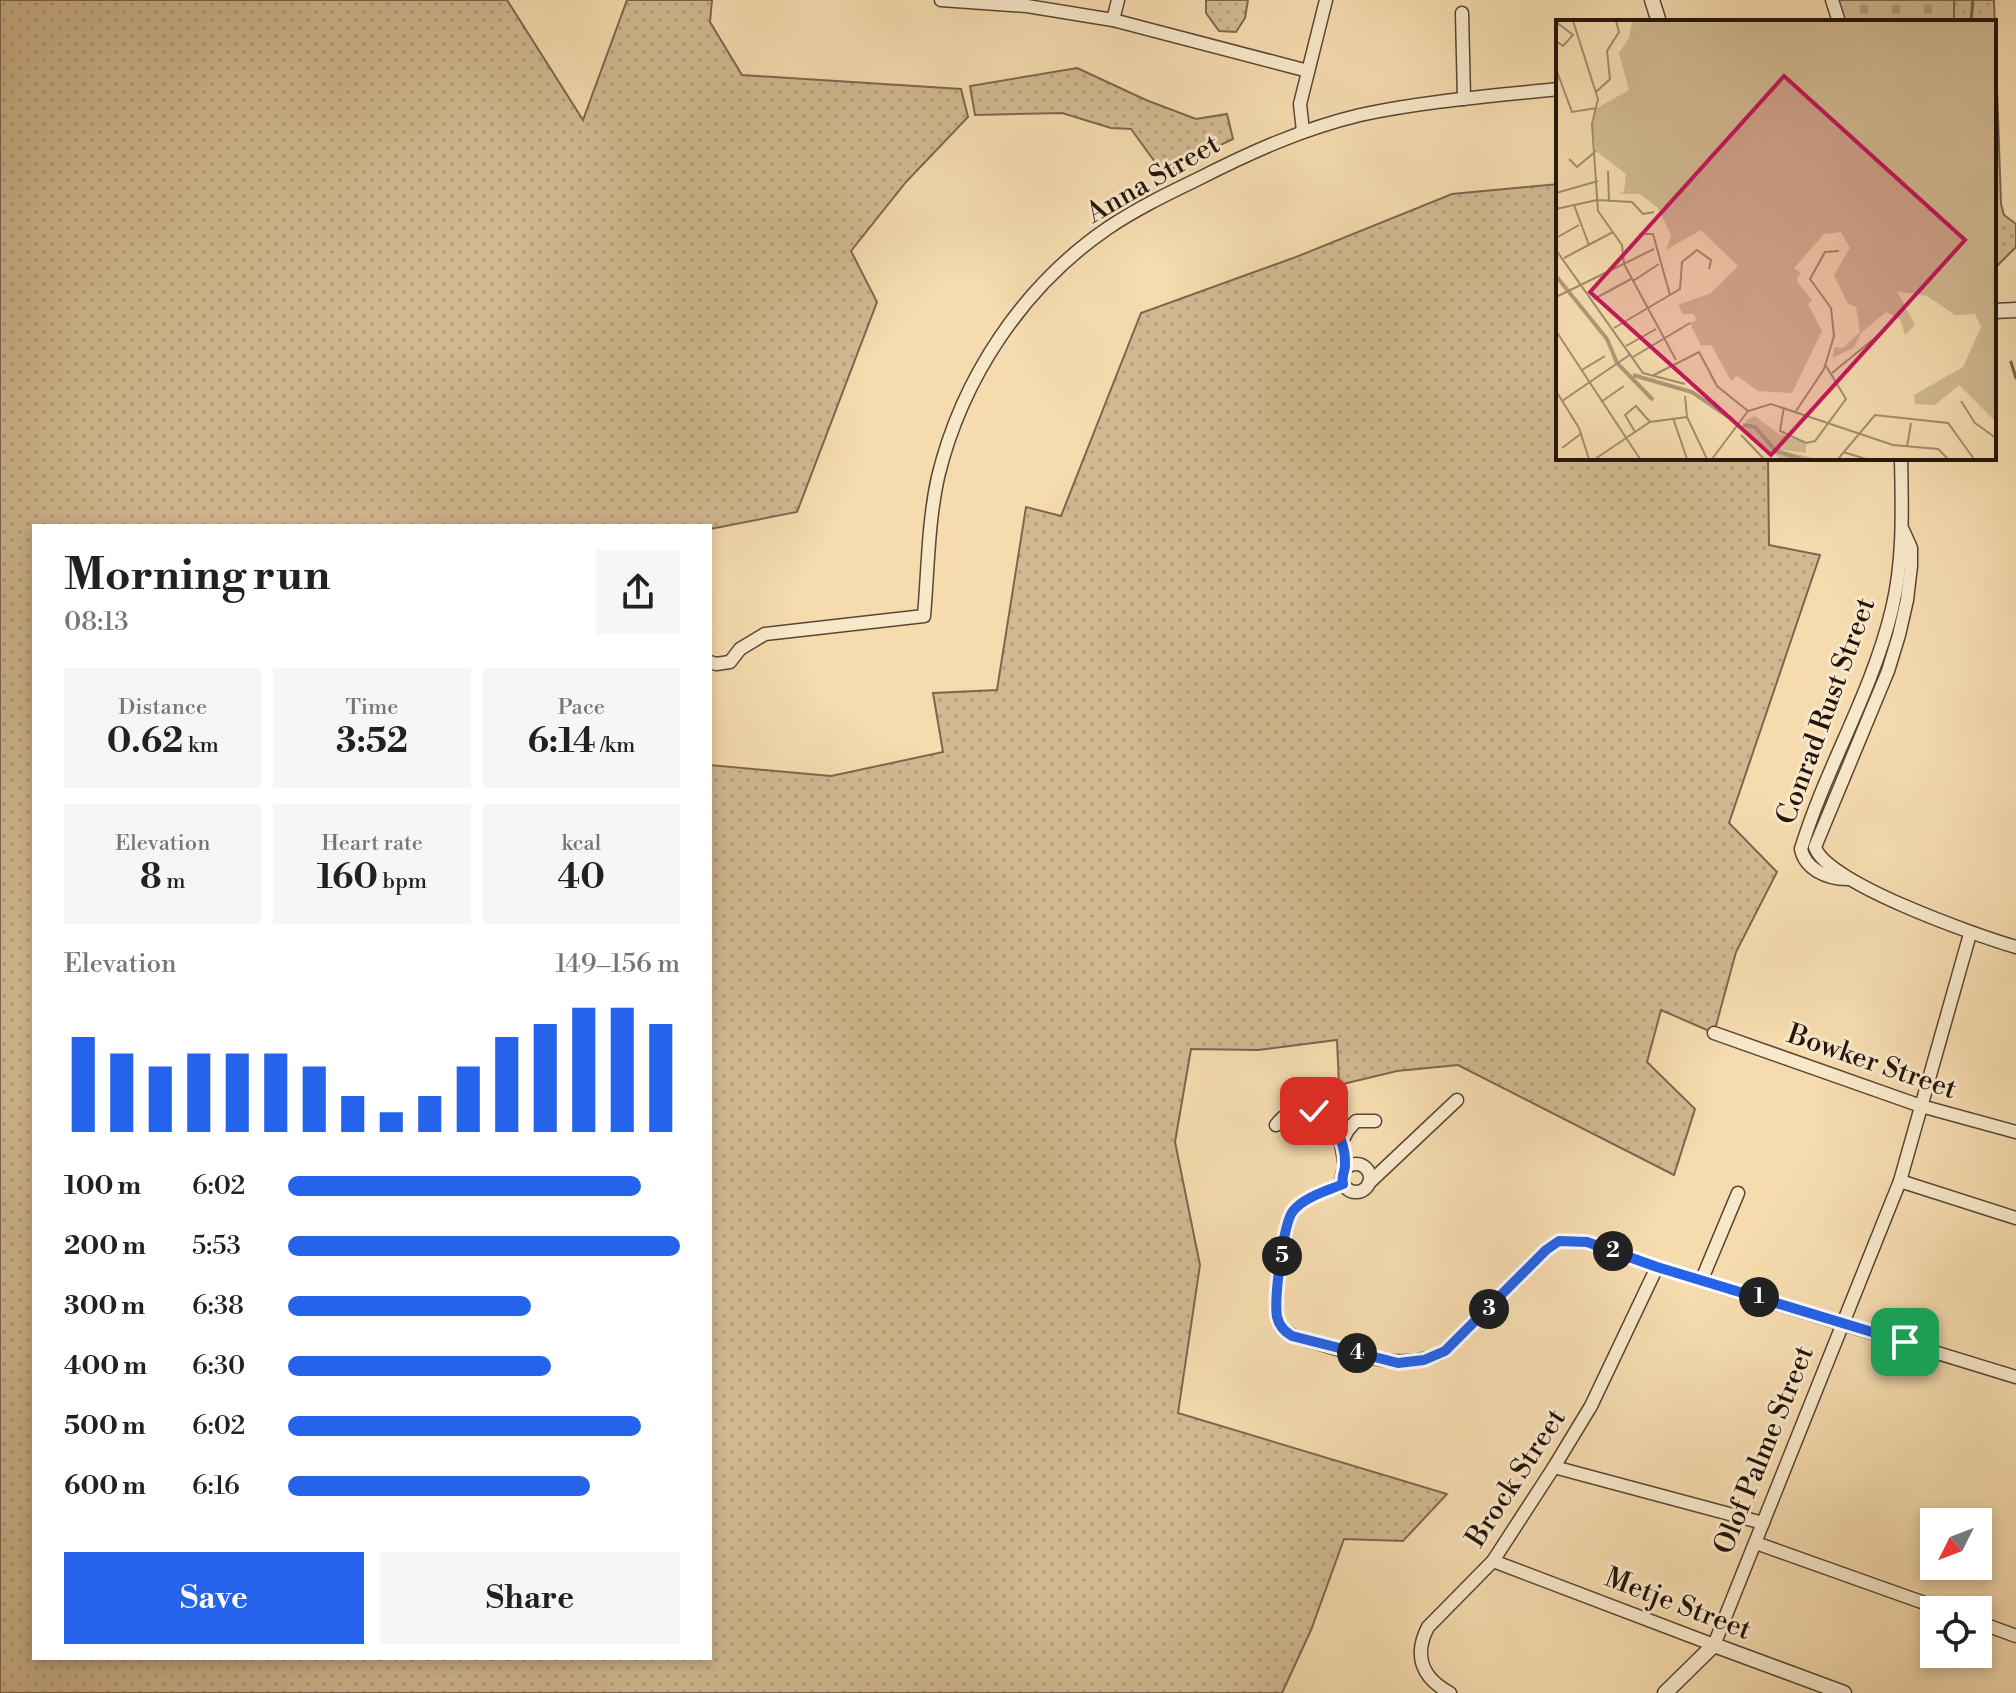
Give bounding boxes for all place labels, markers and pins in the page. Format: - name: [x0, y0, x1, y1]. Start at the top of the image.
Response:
- pin: [1280, 1077, 1348, 1145]
- pin: 2: [1593, 1231, 1633, 1271]
- pin: 5: [1262, 1236, 1302, 1276]
- pin: 1: [1739, 1277, 1779, 1317]
- pin: 3: [1469, 1289, 1509, 1329]
- pin: [1871, 1308, 1939, 1376]
- pin: 4: [1337, 1333, 1377, 1373]

